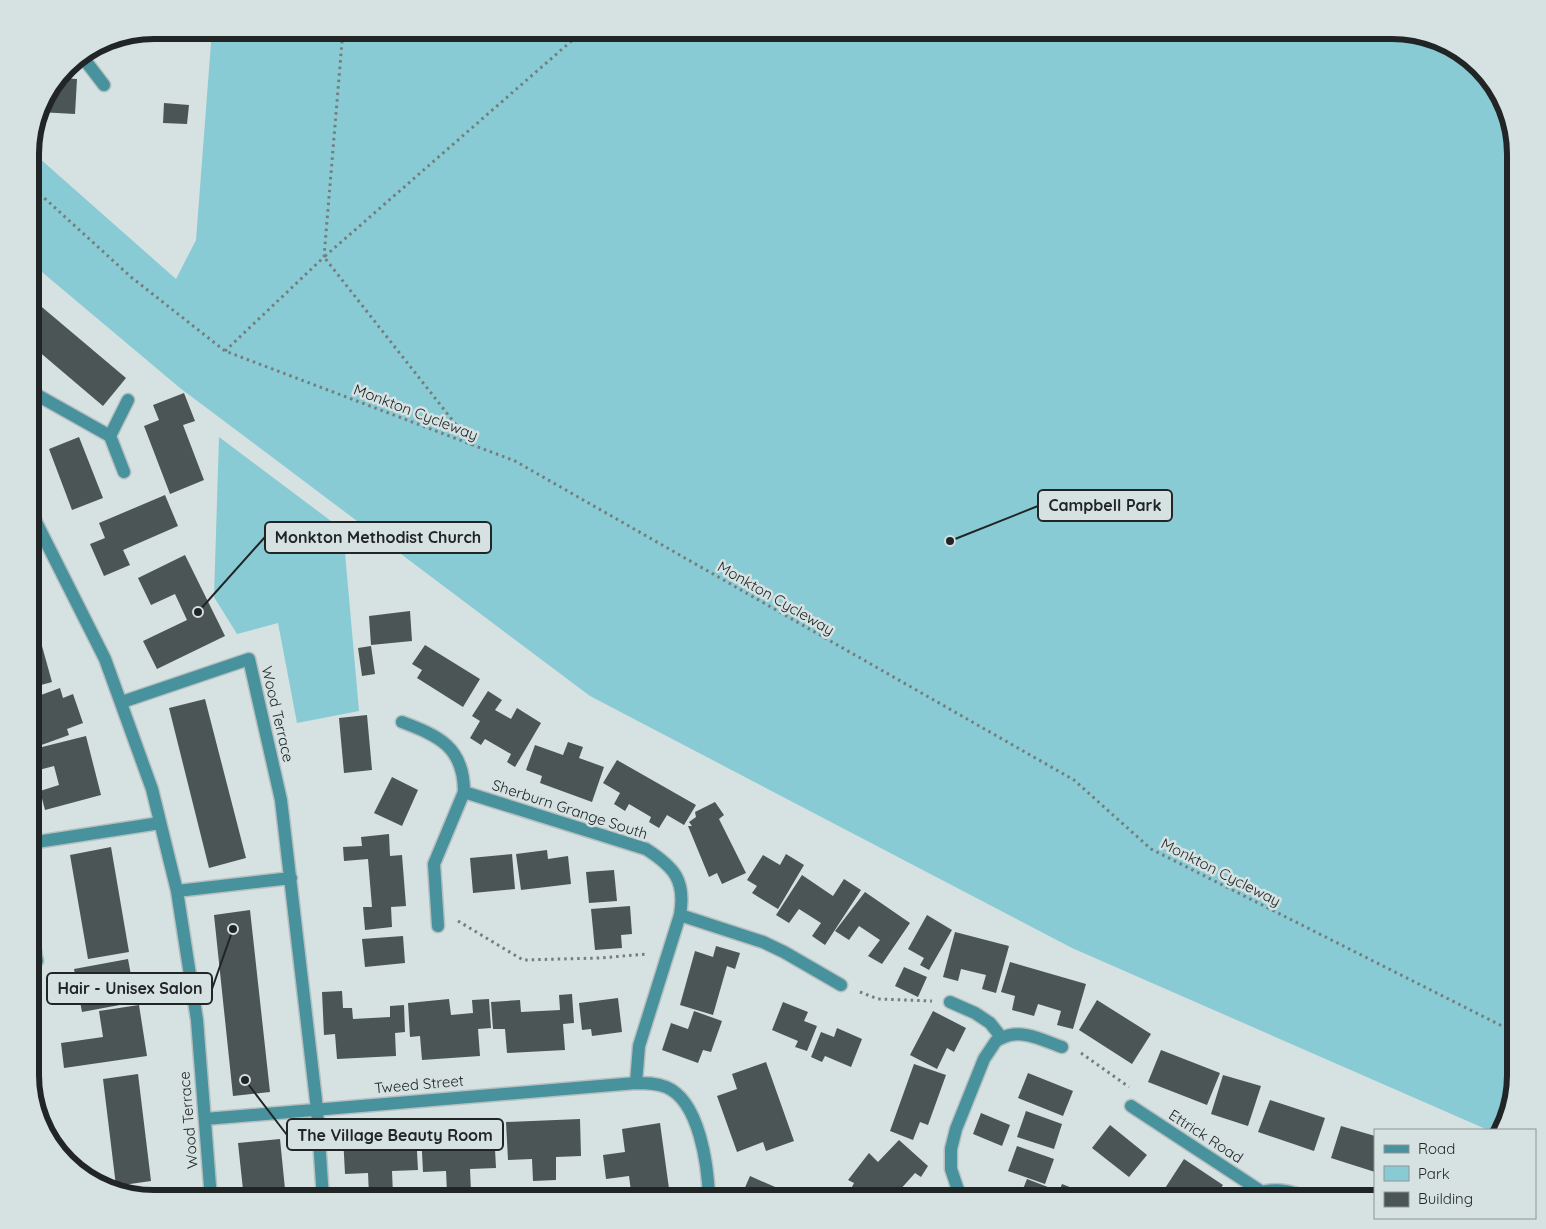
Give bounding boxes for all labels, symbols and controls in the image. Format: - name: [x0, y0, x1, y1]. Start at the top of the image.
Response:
- street label: Monkton Cycleway: [351, 380, 481, 444]
- callout: Campbell Park: [1038, 490, 1172, 521]
- text: Campbell Park: [1048, 495, 1162, 515]
- callout: Monkton Methodist Church: [265, 522, 491, 553]
- text: Monkton Methodist Church: [275, 527, 481, 547]
- street label: Monkton Cycleway: [714, 557, 838, 639]
- street label: Wood Terrace: [258, 664, 298, 764]
- street label: Sherburn Grange South: [490, 775, 650, 843]
- street label: Monkton Cycleway: [1158, 834, 1284, 910]
- callout: Hair - Unisex Salon: [47, 973, 212, 1004]
- text: Hair - Unisex Salon: [58, 978, 202, 998]
- street label: Wood Terrace: [174, 1070, 202, 1170]
- street label: Tweed Street: [374, 1071, 464, 1097]
- street label: Ettrick Road: [1165, 1105, 1247, 1167]
- callout: The Village Beauty Room: [287, 1119, 503, 1150]
- text: The Village Beauty Room: [297, 1125, 493, 1145]
- legend: [1374, 1129, 1536, 1219]
- text: Road: [1418, 1139, 1455, 1158]
- text: Park: [1418, 1164, 1450, 1183]
- text: Building: [1418, 1189, 1473, 1208]

